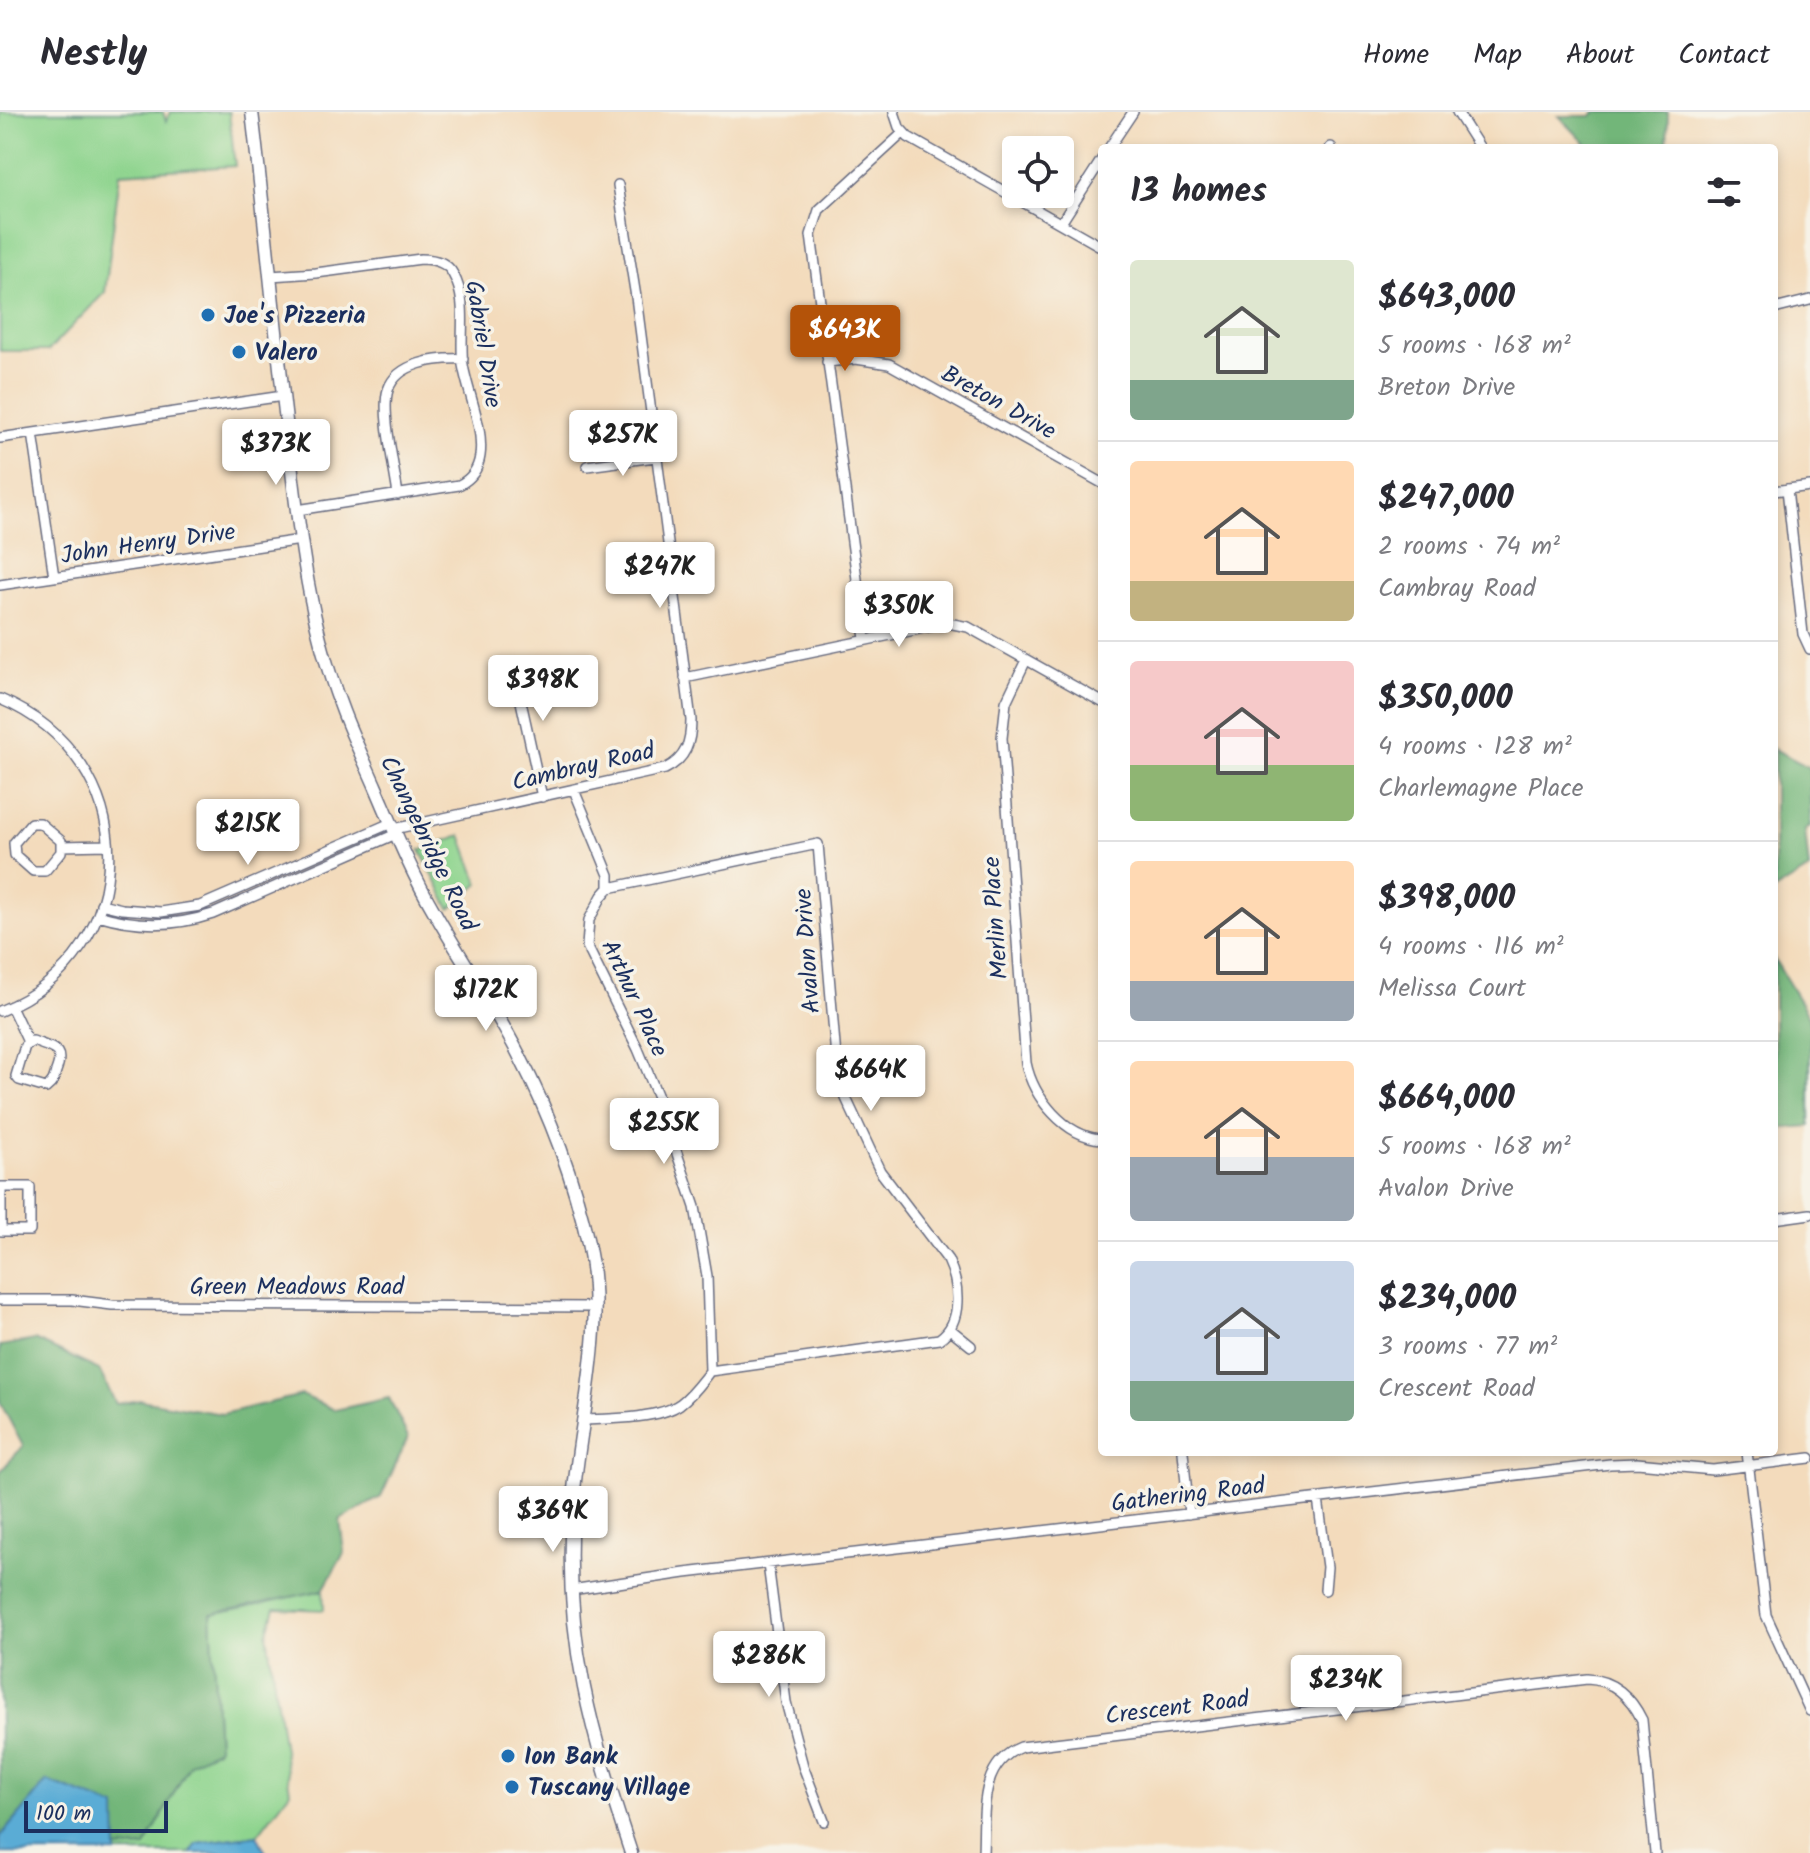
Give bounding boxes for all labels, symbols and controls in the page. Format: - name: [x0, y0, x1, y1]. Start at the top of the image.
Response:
- text: Nestly: [40, 25, 147, 85]
- text: Home: [1363, 33, 1429, 78]
- text: Map: [1473, 33, 1522, 78]
- text: About: [1566, 33, 1634, 78]
- text: Contact: [1678, 33, 1770, 78]
- map controls: [1002, 136, 1074, 208]
- button: locate: [1002, 136, 1074, 208]
- text: 13 homes: [1130, 165, 1267, 219]
- icon: filters: [1702, 170, 1746, 214]
- text: $643,000: [1378, 271, 1515, 325]
- street label: Gabriel Drive: [453, 278, 512, 411]
- icon: home: [1194, 292, 1290, 388]
- place label: Joe's Pizzeria: [224, 297, 365, 336]
- pin: $643K: [789, 305, 901, 373]
- marker: Joe's Pizzeria: [199, 306, 217, 324]
- text: $643K: [808, 310, 882, 352]
- text: 5 rooms · 168 m²: [1378, 325, 1571, 367]
- place label: Valero: [255, 334, 318, 373]
- marker: Valero: [230, 343, 248, 361]
- street label: Breton Drive: [933, 356, 1063, 451]
- text: Breton Drive: [1378, 367, 1515, 409]
- pin: $257K: [567, 410, 679, 478]
- text: $257K: [587, 415, 659, 457]
- pin: $373K: [220, 419, 332, 487]
- text: $373K: [240, 424, 312, 466]
- text: $247,000: [1378, 472, 1514, 526]
- icon: home: [1194, 493, 1290, 589]
- street label: John Henry Drive: [58, 513, 238, 576]
- text: 2 rooms · 74 m²: [1378, 526, 1560, 568]
- pin: $247K: [604, 542, 716, 610]
- text: $247K: [624, 547, 696, 589]
- text: Cambray Road: [1378, 568, 1536, 610]
- pin: $350K: [843, 581, 955, 649]
- text: $350K: [863, 586, 935, 628]
- pin: $398K: [487, 655, 599, 723]
- text: $398K: [506, 660, 580, 702]
- text: $350,000: [1378, 672, 1513, 726]
- icon: home: [1194, 693, 1290, 789]
- text: 4 rooms · 128 m²: [1378, 726, 1572, 768]
- street label: Cambray Road: [508, 732, 660, 803]
- street label: Changebridge Road: [368, 749, 488, 939]
- text: Charlemagne Place: [1378, 768, 1584, 810]
- pin: $215K: [192, 799, 304, 867]
- text: $215K: [214, 804, 282, 846]
- street label: Merlin Place: [973, 855, 1020, 981]
- text: $398,000: [1378, 872, 1515, 926]
- street label: Avalon Drive: [785, 887, 832, 1015]
- icon: home: [1194, 893, 1290, 989]
- text: 4 rooms · 116 m²: [1378, 926, 1564, 968]
- street label: Arthur Place: [589, 934, 678, 1064]
- pin: $172K: [430, 965, 542, 1033]
- text: Melissa Court: [1378, 968, 1526, 1010]
- text: $172K: [453, 970, 519, 1012]
- pin: $664K: [815, 1045, 927, 1113]
- text: $664K: [834, 1050, 908, 1092]
- text: $664,000: [1378, 1072, 1515, 1126]
- icon: home: [1194, 1093, 1290, 1189]
- pin: $255K: [608, 1098, 720, 1166]
- text: $255K: [628, 1103, 700, 1145]
- text: 5 rooms · 168 m²: [1378, 1126, 1571, 1168]
- text: Avalon Drive: [1378, 1168, 1514, 1210]
- street label: Green Meadows Road: [190, 1268, 405, 1307]
- text: $234,000: [1378, 1272, 1516, 1326]
- icon: home: [1194, 1293, 1290, 1389]
- text: 3 rooms · 77 m²: [1378, 1326, 1557, 1368]
- text: Crescent Road: [1378, 1368, 1535, 1410]
- street label: Gathering Road: [1109, 1467, 1268, 1524]
- pin: $369K: [497, 1486, 609, 1554]
- text: $369K: [517, 1491, 589, 1533]
- pin: $286K: [713, 1631, 825, 1699]
- text: $286K: [731, 1636, 807, 1678]
- pin: $234K: [1290, 1655, 1402, 1723]
- text: $234K: [1309, 1660, 1383, 1702]
- street label: Crescent Road: [1103, 1680, 1252, 1737]
- place label: Ion Bank: [524, 1738, 618, 1777]
- marker: Ion Bank: [499, 1747, 517, 1765]
- place label: Tuscany Village: [528, 1769, 690, 1808]
- marker: Tuscany Village: [503, 1778, 521, 1796]
- scale bar: [24, 1797, 168, 1833]
- text: 100 m: [36, 1797, 91, 1832]

